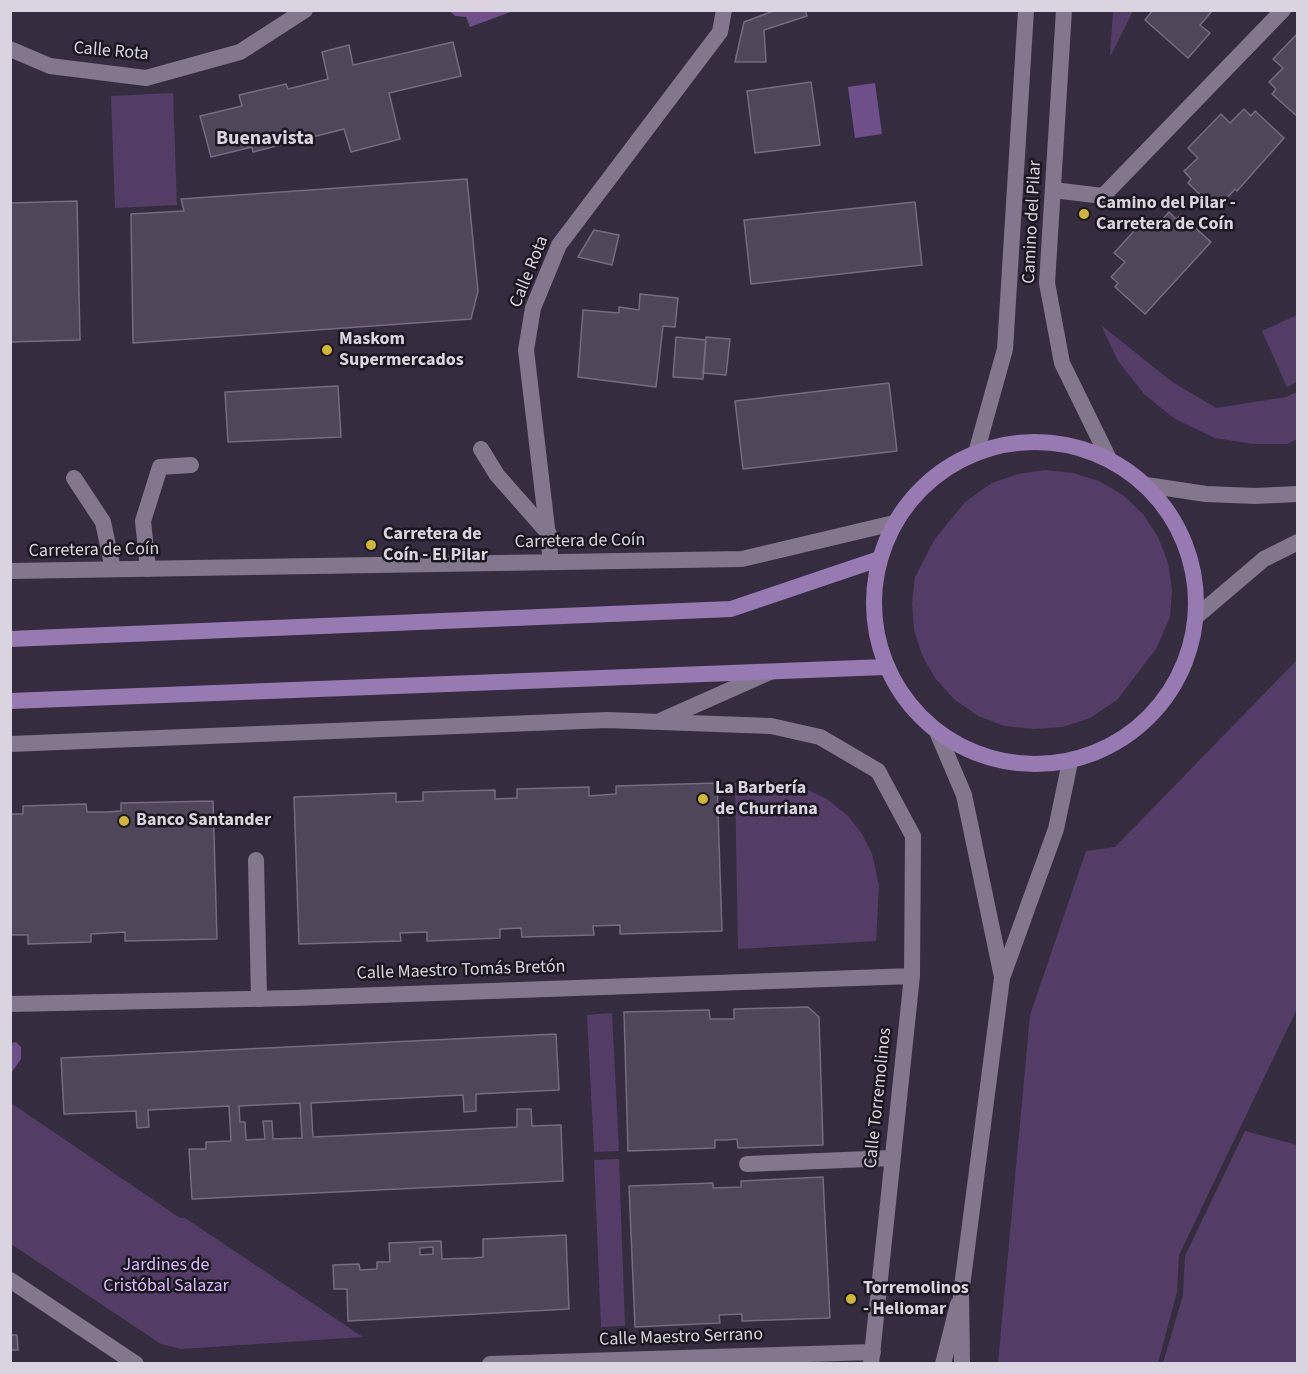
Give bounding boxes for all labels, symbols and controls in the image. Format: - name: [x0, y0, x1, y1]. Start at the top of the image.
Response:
- street label: Calle Rota: [73, 38, 149, 66]
- district label: Buenavista: [216, 128, 314, 152]
- street label: Camino del Pilar: [1019, 160, 1047, 284]
- place label: Camino del Pilar - Carretera de Coín: [1096, 193, 1236, 236]
- marker: Camino del Pilar - Carretera de Coín: [1077, 207, 1091, 221]
- street label: Calle Rota: [506, 233, 554, 311]
- place label: Maskom Supermercados: [339, 329, 464, 372]
- marker: Maskom Supermercados: [320, 343, 334, 357]
- place label: Carretera de Coín - El Pilar: [383, 524, 488, 566]
- street label: Carretera de Coín: [515, 530, 645, 554]
- marker: Carretera de Coín - El Pilar: [364, 538, 378, 552]
- street label: Carretera de Coín: [29, 539, 159, 563]
- place label: La Barbería de Churriana: [715, 778, 818, 820]
- marker: La Barbería de Churriana: [696, 792, 710, 806]
- place label: Banco Santander: [136, 810, 271, 832]
- marker: Banco Santander: [117, 814, 131, 828]
- street label: Calle Maestro Tomás Bretón: [356, 957, 566, 985]
- street label: Calle Torremolinos: [861, 1027, 897, 1169]
- park label: Jardines de Cristóbal Salazar: [103, 1255, 229, 1298]
- place label: Torremolinos - Heliomar: [863, 1278, 969, 1320]
- marker: Torremolinos - Heliomar: [844, 1292, 858, 1306]
- street label: Calle Maestro Serrano: [599, 1324, 763, 1352]

